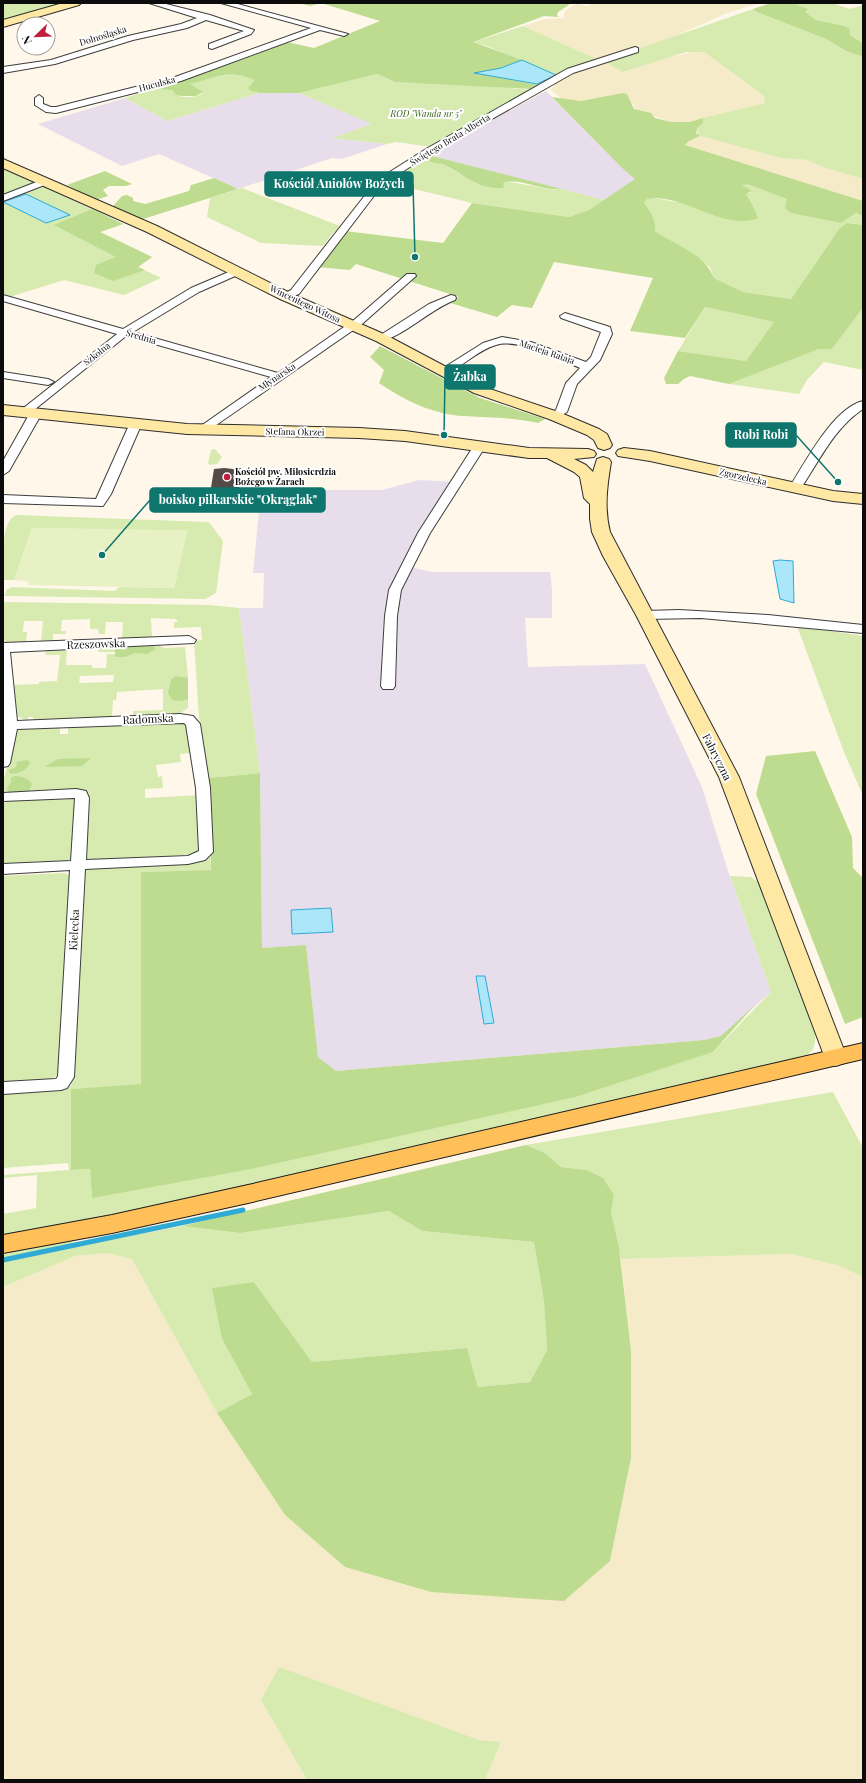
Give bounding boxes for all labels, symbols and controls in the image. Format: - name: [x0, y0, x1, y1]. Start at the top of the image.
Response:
- north arrow: [16, 16, 56, 56]
- street label: Dolnośląska: [78, 22, 128, 48]
- text: N: [18, 33, 35, 47]
- street label: Huculska: [137, 72, 177, 94]
- park label: ROD "Wanda nr 5": [389, 107, 463, 119]
- street label: Świętego Brata Alberta: [407, 110, 492, 168]
- callout: Kościół Aniołów Bożych: [265, 172, 413, 196]
- text: Kościół Aniołów Bożych: [274, 175, 405, 191]
- street label: Wincentego Witosa: [267, 281, 343, 325]
- street label: Średnia: [125, 326, 158, 346]
- street label: Macieja Rataja: [518, 336, 577, 366]
- street label: Szkolna: [80, 339, 113, 368]
- street label: Młynarska: [256, 359, 298, 393]
- callout: Żabka: [445, 365, 495, 389]
- text: Żabka: [453, 368, 488, 384]
- callout: Robi Robi: [726, 423, 796, 447]
- street label: Stefana Okrzei: [265, 424, 325, 438]
- text: Robi Robi: [734, 426, 789, 442]
- place label: Kościół pw. Miłosierdzia Bożego w Żarach: [235, 465, 336, 487]
- street label: Zgorzelecka: [718, 465, 769, 487]
- marker: Kościół pw. Miłosierdzia Bożego w Żarach: [222, 472, 232, 482]
- callout: boisko piłkarskie "Okrąglak": [150, 488, 325, 512]
- text: boisko piłkarskie "Okrąglak": [159, 491, 317, 507]
- street label: Rzeszowska: [66, 635, 126, 652]
- street label: Radomska: [122, 710, 174, 727]
- street label: Fabryczna: [699, 731, 736, 783]
- street label: Kielecka: [65, 908, 82, 951]

